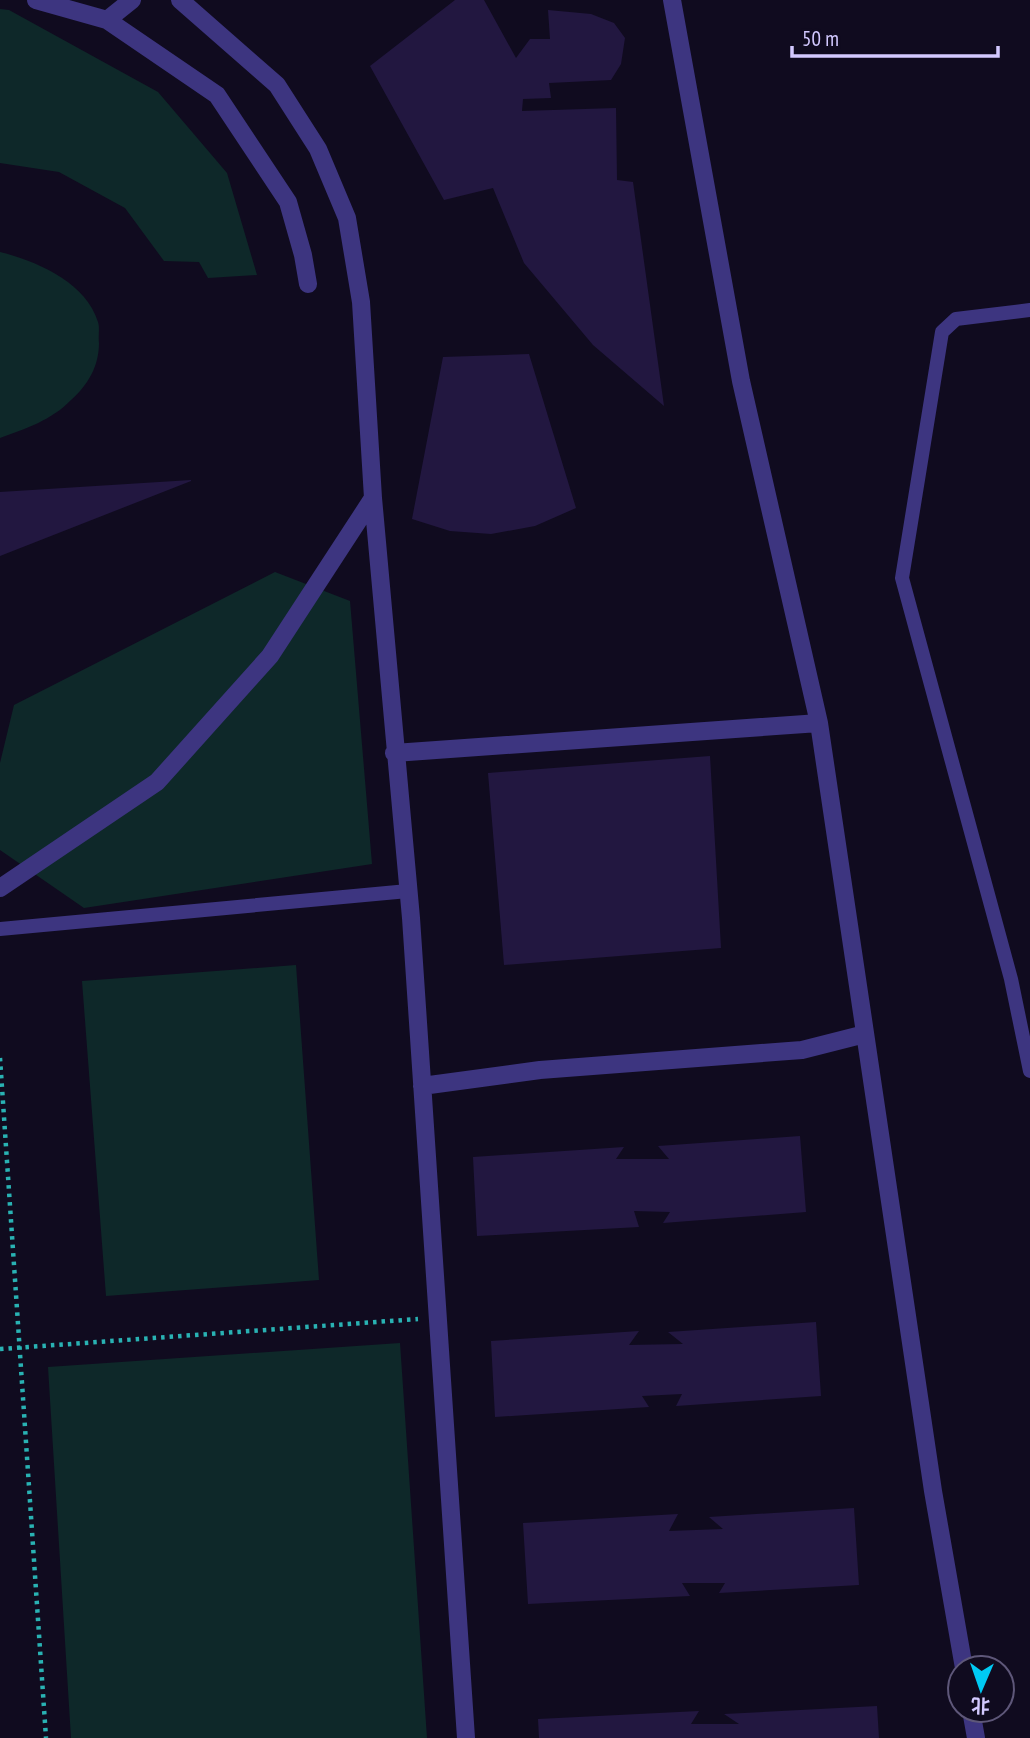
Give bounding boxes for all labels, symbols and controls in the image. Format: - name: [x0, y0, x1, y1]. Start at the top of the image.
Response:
- scale bar: [792, 14, 998, 58]
- text: 50 m: [802, 25, 839, 52]
- north arrow: [946, 1654, 1016, 1724]
- text: 北: [970, 1694, 990, 1718]

